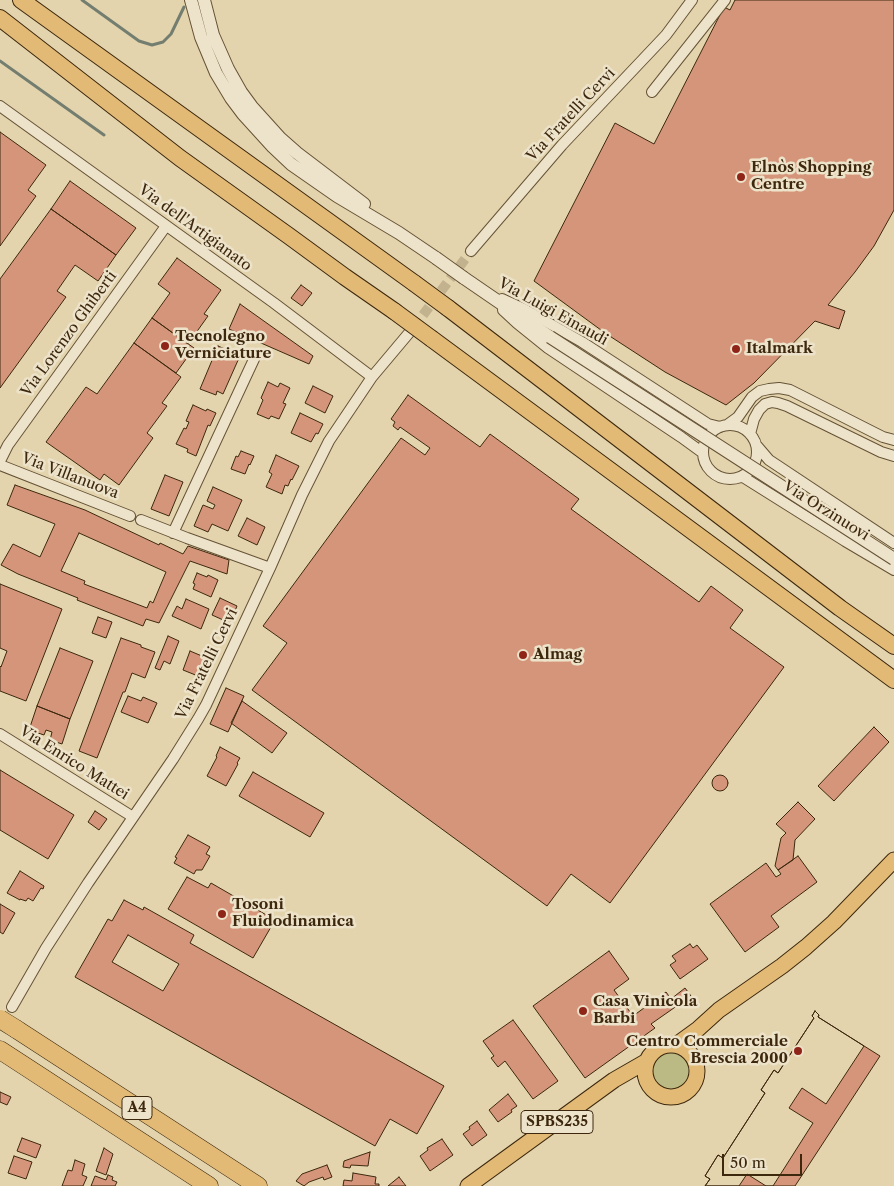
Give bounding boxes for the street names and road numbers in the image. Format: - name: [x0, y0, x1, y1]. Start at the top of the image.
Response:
- street label: Via Fratelli Cervi: [523, 65, 619, 165]
- street label: Via dell'Artigianato: [135, 181, 255, 275]
- street label: Via Lorenzo Ghiberti: [17, 268, 121, 400]
- street label: Via Luigi Einaudi: [495, 274, 611, 350]
- street label: Via Villanuova: [19, 449, 121, 503]
- street label: Via Orzinuovi: [779, 477, 873, 545]
- street label: Via Fratelli Cervi: [172, 606, 242, 722]
- street label: Via Enrico Mattei: [16, 722, 132, 804]
- road number: A4: [122, 1096, 152, 1120]
- road number: SPBS235: [521, 1110, 593, 1134]

